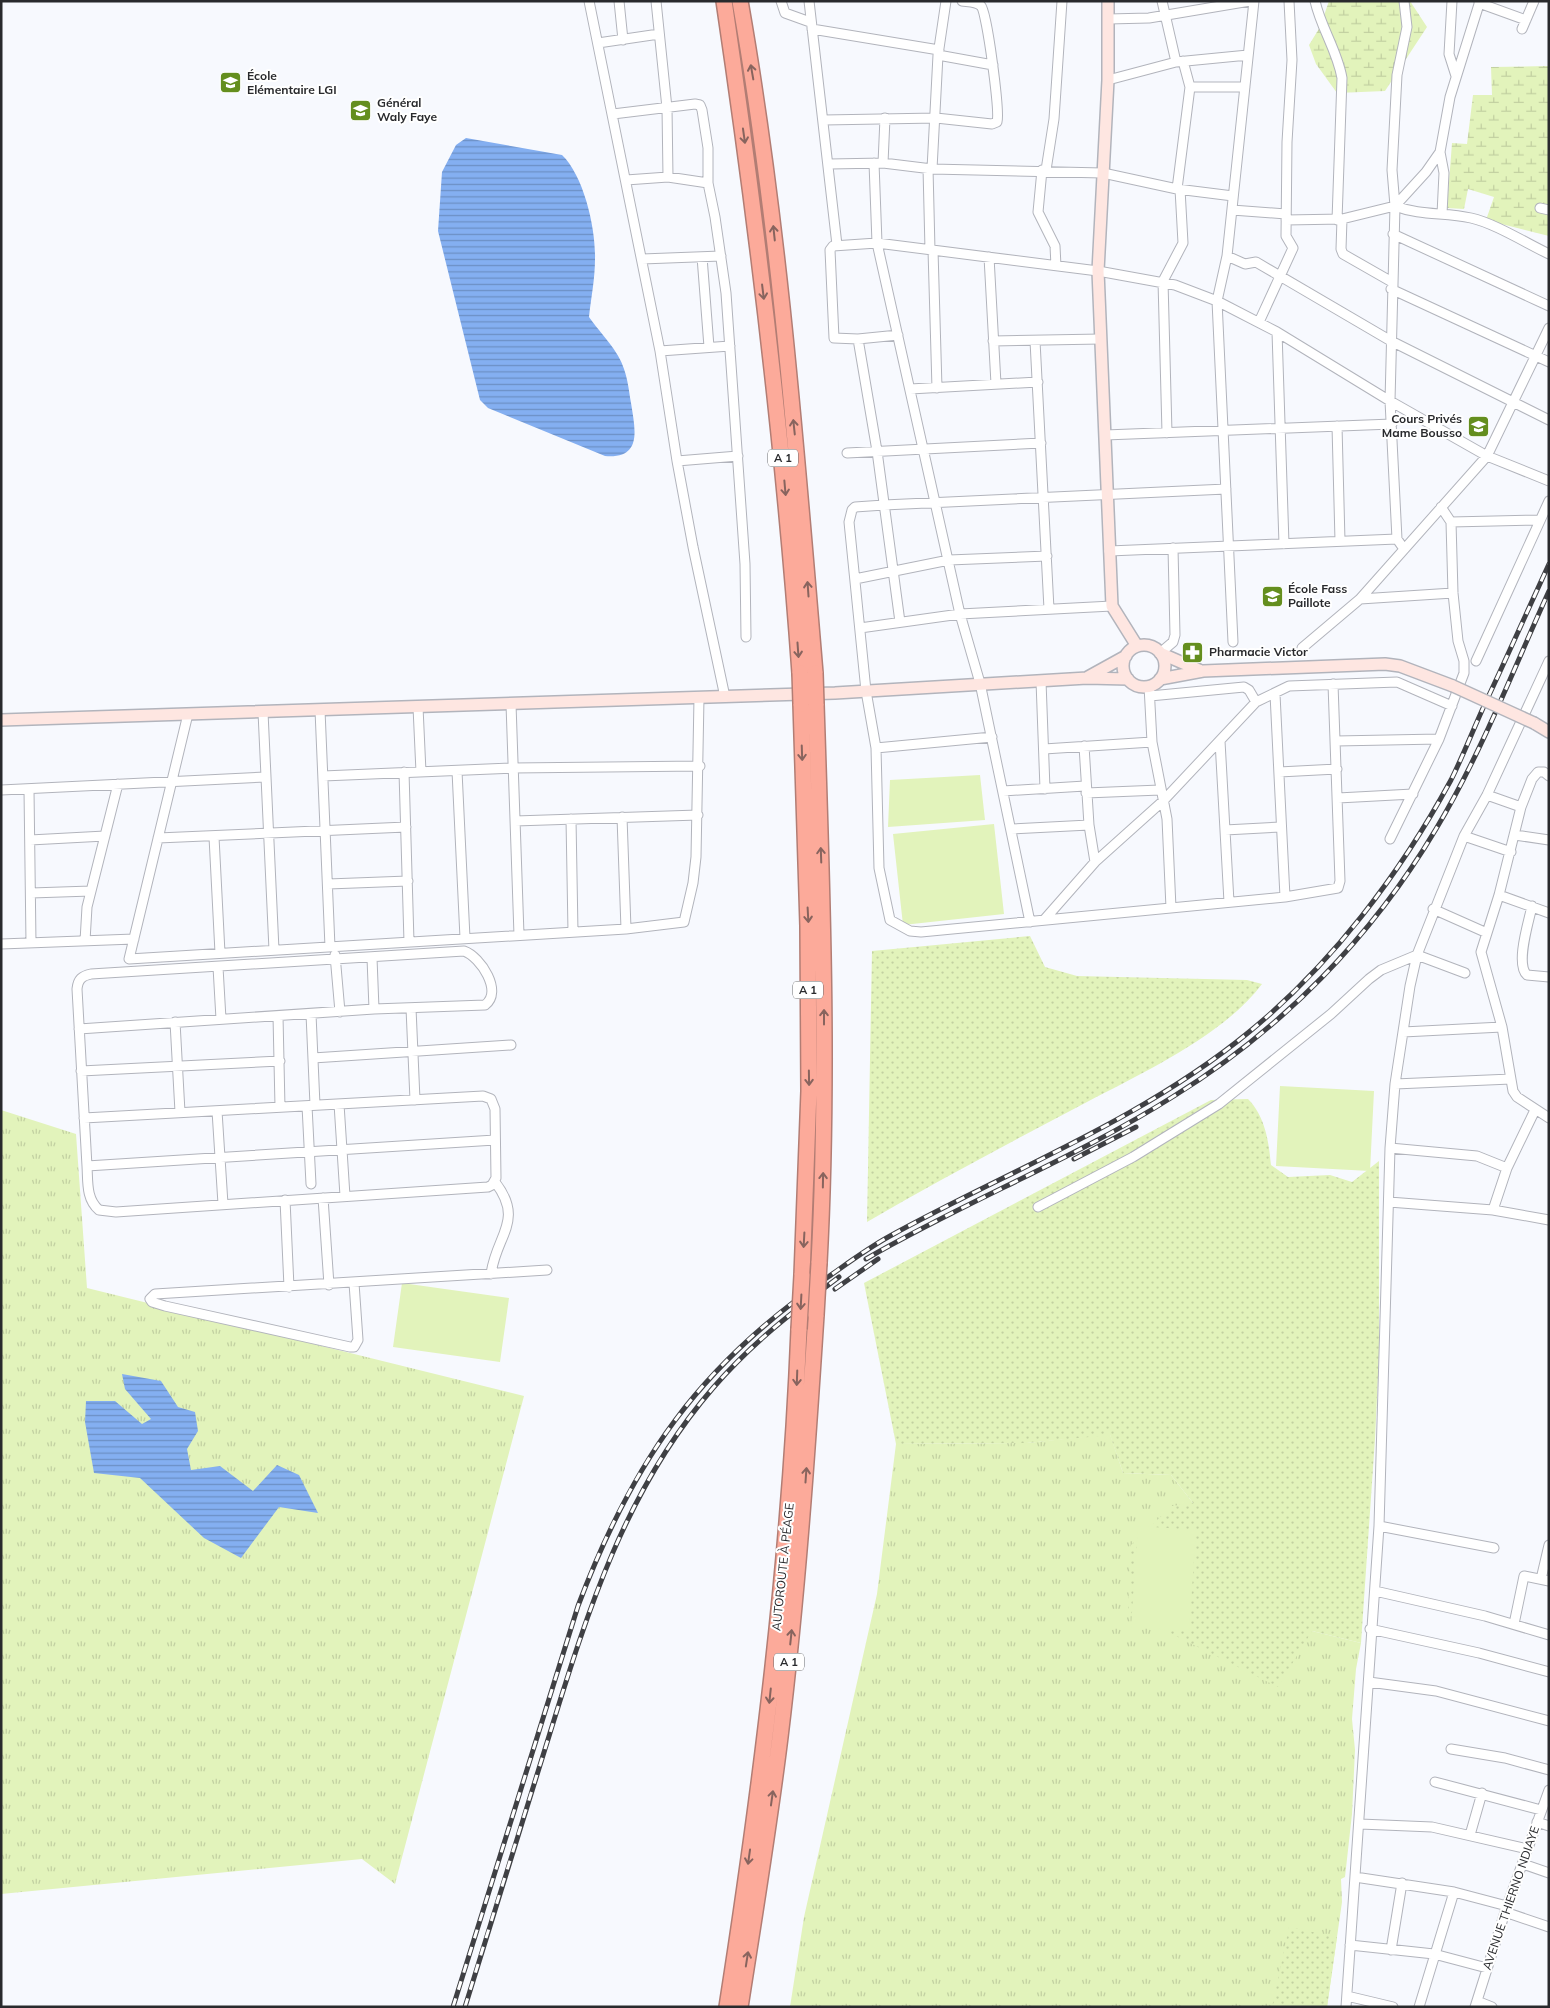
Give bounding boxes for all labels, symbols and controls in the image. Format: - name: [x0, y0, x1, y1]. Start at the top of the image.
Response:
- one-way arrow: [747, 64, 757, 80]
- place label: École Elémentaire LGI: [247, 68, 337, 97]
- school or university icon: École Elémentaire LGI: [219, 71, 243, 95]
- place label: Général Waly Faye: [377, 95, 438, 124]
- school or university icon: Général Waly Faye: [349, 98, 373, 122]
- one-way arrow: [739, 128, 749, 144]
- one-way arrow: [769, 225, 779, 241]
- one-way arrow: [759, 284, 769, 300]
- place label: Cours Privés Mame Bousso: [1382, 411, 1462, 440]
- school or university icon: Cours Privés Mame Bousso: [1466, 414, 1490, 438]
- one-way arrow: [789, 420, 799, 436]
- road number: A 1: [768, 449, 798, 466]
- one-way arrow: [781, 480, 790, 496]
- one-way arrow: [804, 581, 813, 597]
- place label: École Fass Paillote: [1288, 581, 1347, 610]
- school or university icon: École Fass Paillote: [1260, 584, 1284, 608]
- pharmacy icon: Pharmacie Victor: [1181, 640, 1205, 664]
- one-way arrow: [794, 642, 803, 658]
- place label: Pharmacie Victor: [1209, 644, 1308, 659]
- one-way arrow: [798, 745, 807, 761]
- one-way arrow: [816, 847, 825, 863]
- one-way arrow: [803, 907, 812, 923]
- road number: A 1: [793, 982, 823, 998]
- one-way arrow: [819, 1009, 829, 1026]
- one-way arrow: [804, 1070, 814, 1086]
- one-way arrow: [818, 1172, 827, 1188]
- one-way arrow: [799, 1232, 808, 1248]
- one-way arrow: [796, 1294, 805, 1310]
- one-way arrow: [793, 1369, 802, 1385]
- one-way arrow: [801, 1467, 810, 1483]
- street label: AUTOROUTE À PÉAGE: [768, 1502, 797, 1632]
- one-way arrow: [786, 1629, 796, 1645]
- road number: A 1: [774, 1654, 804, 1670]
- one-way arrow: [766, 1688, 775, 1704]
- one-way arrow: [767, 1790, 777, 1806]
- street label: AVENUE THIERNO NDIAYE: [1479, 1824, 1542, 1972]
- one-way arrow: [744, 1849, 754, 1865]
- one-way arrow: [743, 1951, 753, 1967]

